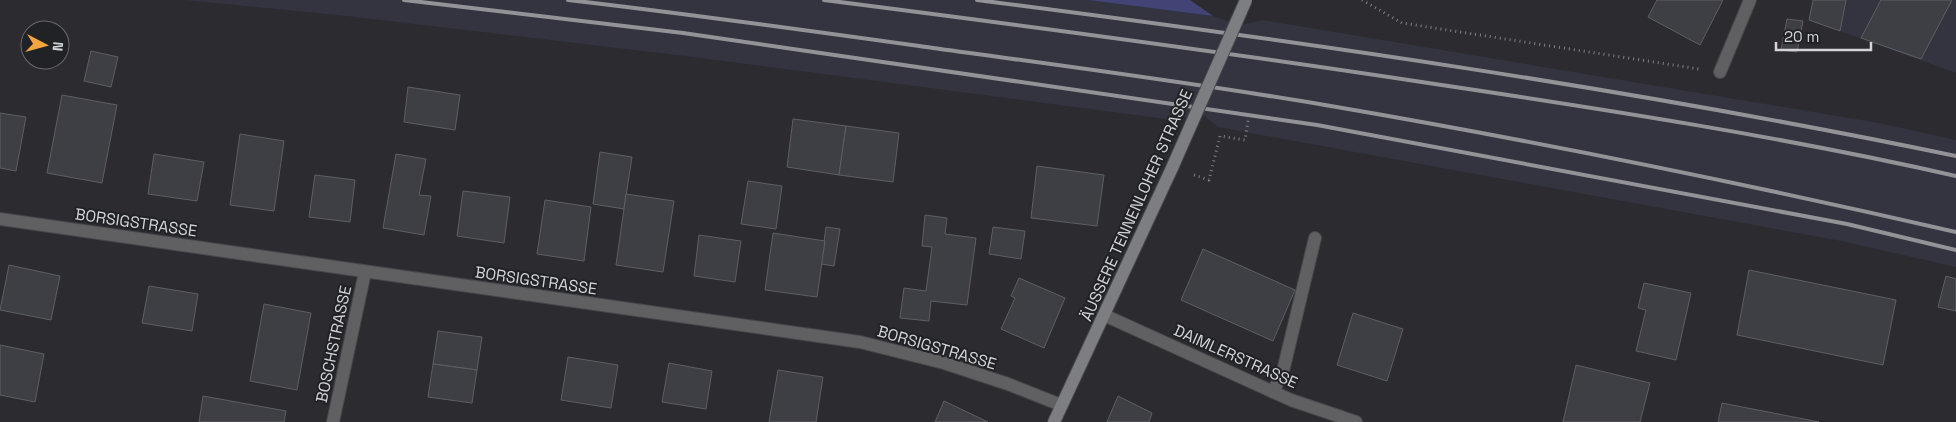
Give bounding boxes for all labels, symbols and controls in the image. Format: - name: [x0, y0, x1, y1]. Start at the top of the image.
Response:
- north arrow: [20, 20, 70, 70]
- scale bar: [1776, 20, 1871, 52]
- text: 20 m: [1784, 27, 1819, 46]
- text: N: [48, 41, 67, 52]
- street label: ÄUSSERE TENNENLOHER STRASSE: [1076, 86, 1197, 324]
- street label: BORSIGSTRASSE: [73, 204, 198, 241]
- street label: BORSIGSTRASSE: [473, 262, 598, 299]
- street label: BOSCHSTRASSE: [311, 284, 356, 405]
- street label: BORSIGSTRASSE: [875, 320, 999, 375]
- street label: DAIMLERSTRASSE: [1170, 320, 1301, 393]

